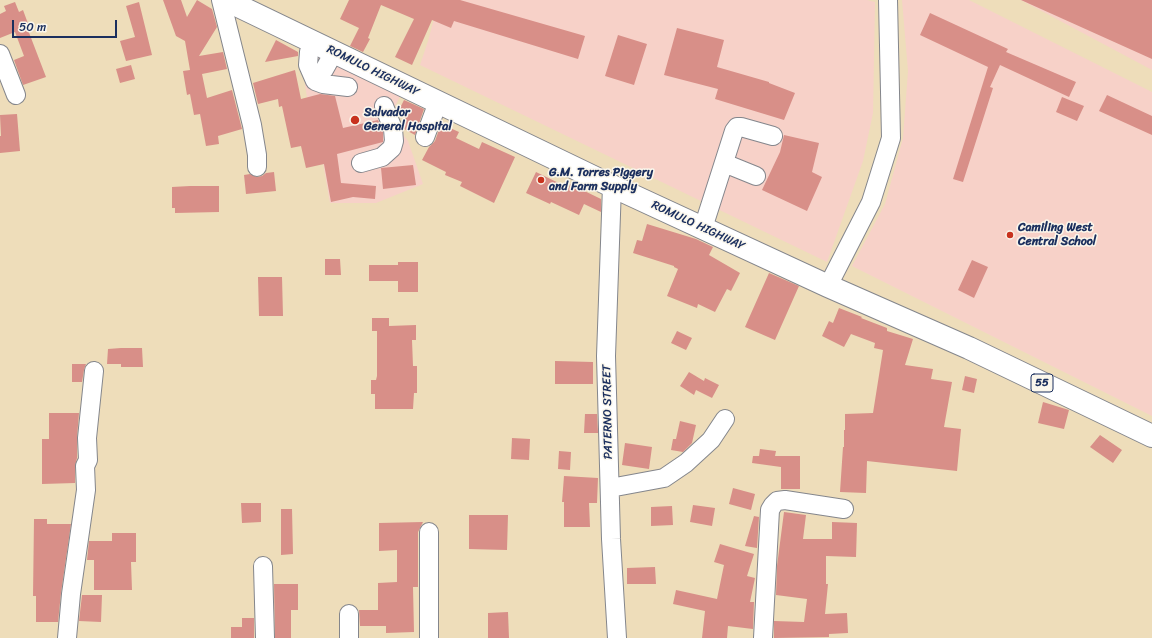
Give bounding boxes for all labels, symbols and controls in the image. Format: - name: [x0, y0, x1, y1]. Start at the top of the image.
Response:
- scale bar: [14, 12, 119, 38]
- text: 50 m: [19, 16, 46, 38]
- street label: ROMULO HIGHWAY: [324, 42, 422, 100]
- place label: Salvador General Hospital: [364, 106, 452, 134]
- marker: Salvador General Hospital: [349, 114, 361, 126]
- place label: G.M. Torres Piggery and Farm Supply: [549, 166, 653, 194]
- marker: G.M. Torres Piggery and Farm Supply: [536, 175, 546, 185]
- street label: ROMULO HIGHWAY: [649, 198, 747, 254]
- place label: Camiling West Central School: [1018, 221, 1096, 249]
- marker: Camiling West Central School: [1005, 230, 1015, 240]
- street label: PATERNO STREET: [600, 365, 616, 459]
- road number: 55: [1031, 374, 1053, 392]

